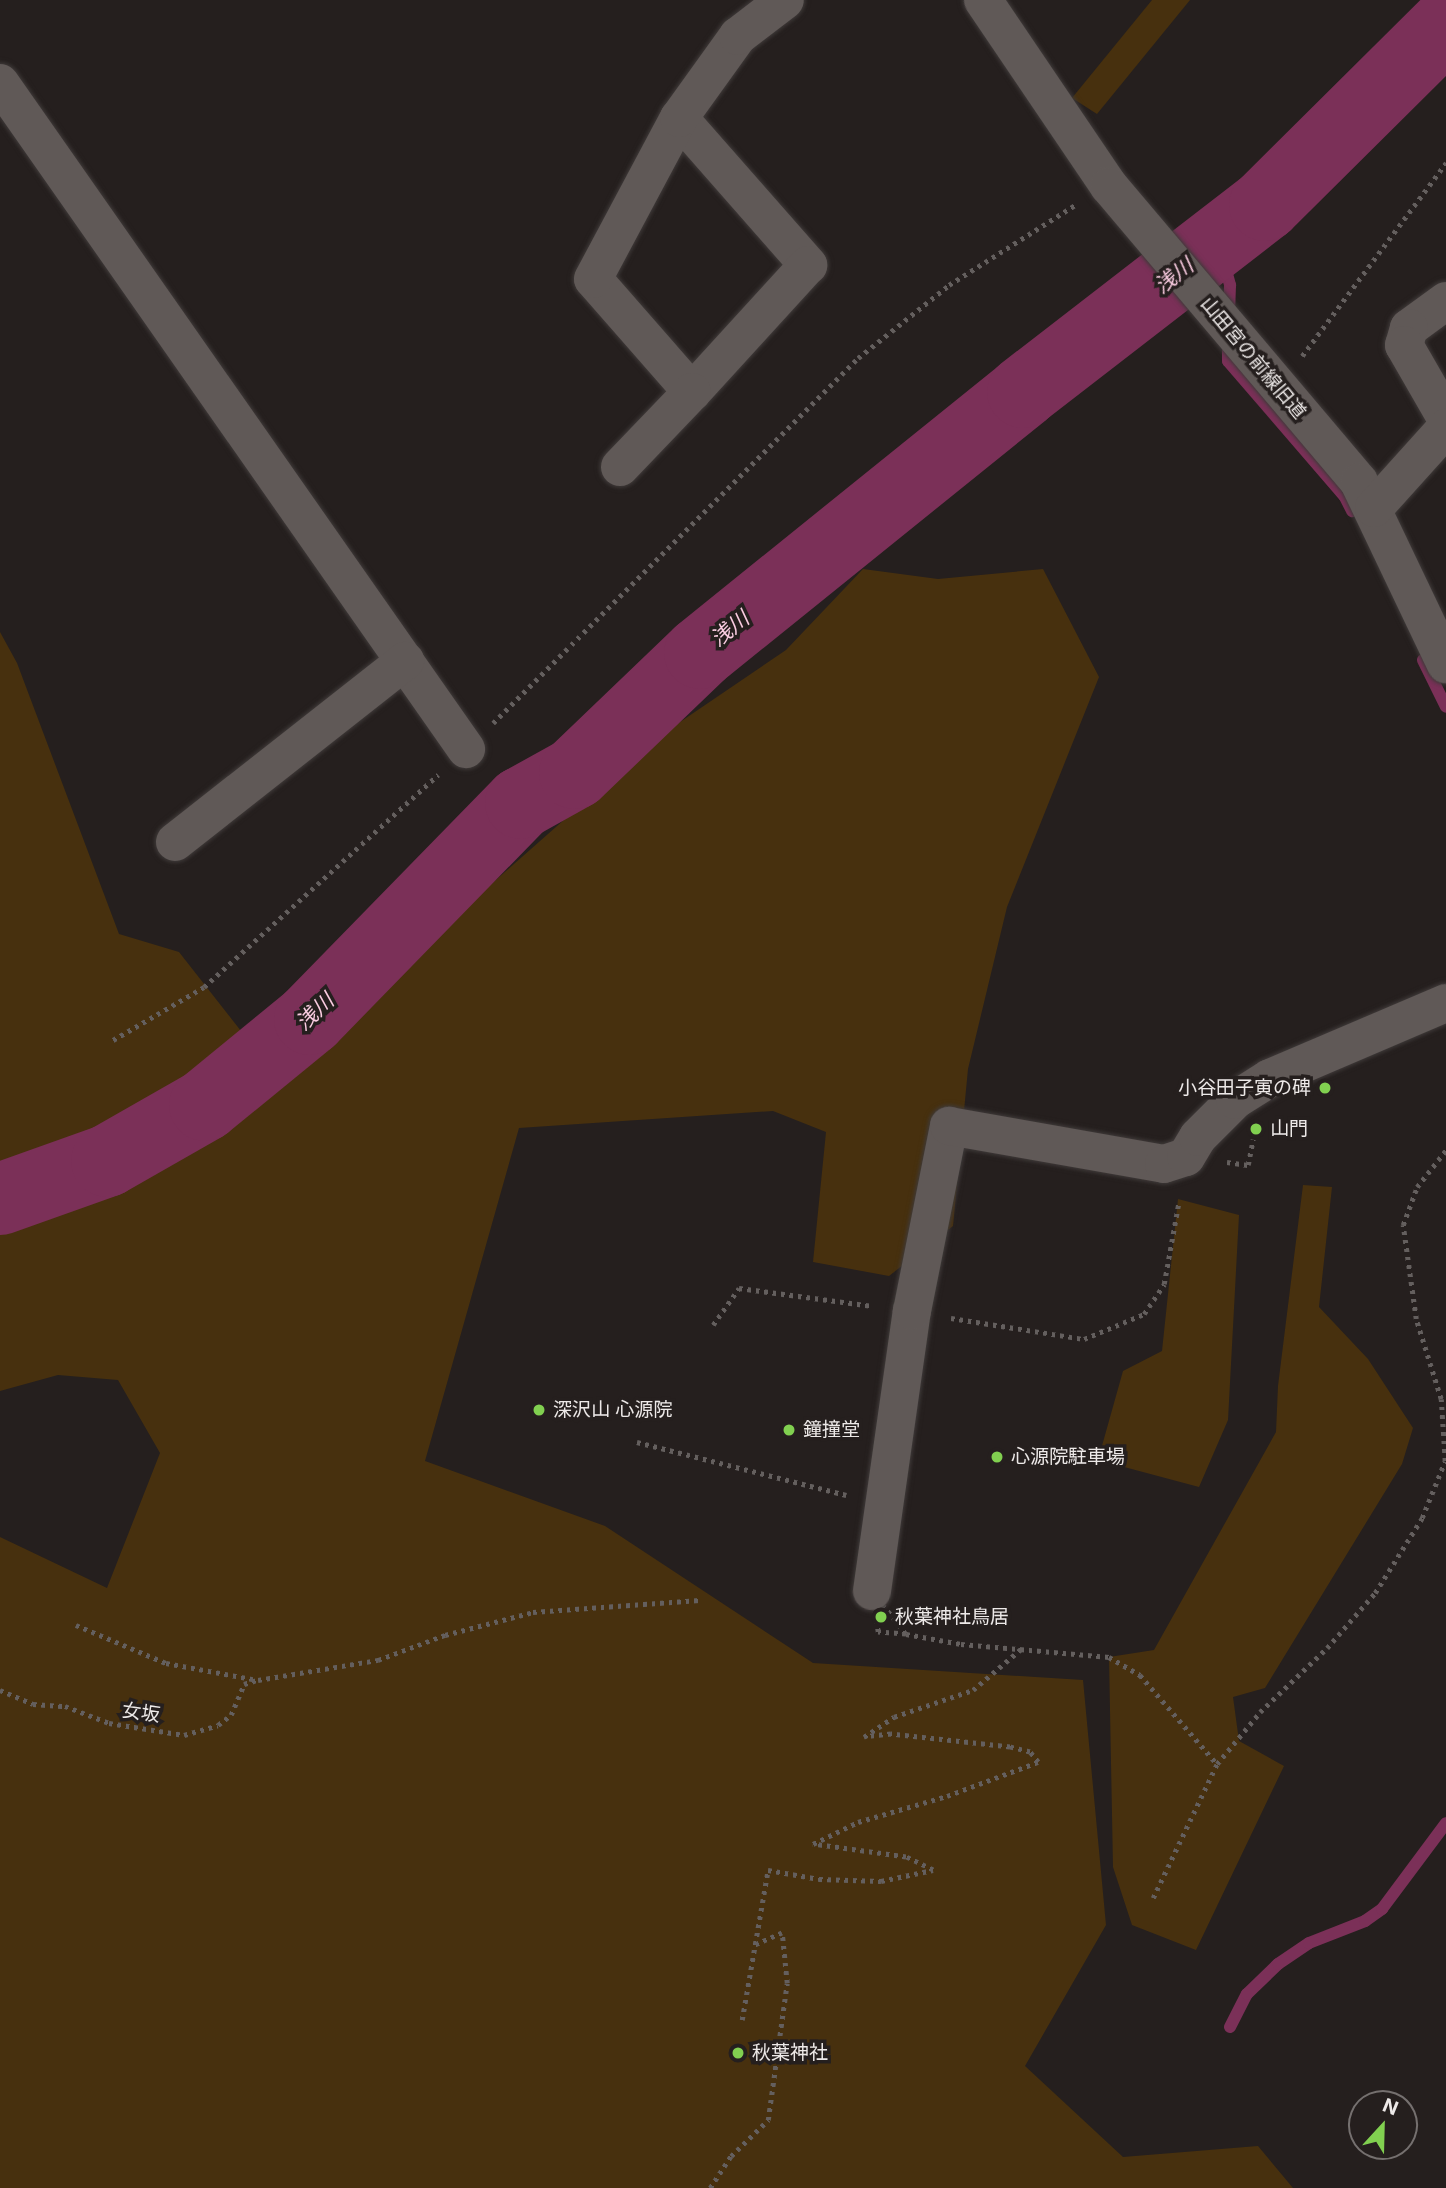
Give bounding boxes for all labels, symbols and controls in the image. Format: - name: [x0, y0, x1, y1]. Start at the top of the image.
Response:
- water label: 浅川: [1150, 253, 1198, 299]
- street label: 山田宮の前線旧道: [1195, 292, 1311, 424]
- water label: 浅川: [706, 606, 754, 652]
- water label: 浅川: [291, 988, 339, 1036]
- place label: 小谷田子寅の碑: [1178, 1077, 1311, 1099]
- marker: 小谷田子寅の碑: [1317, 1080, 1333, 1096]
- place label: 山門: [1270, 1118, 1308, 1140]
- marker: 山門: [1248, 1121, 1264, 1137]
- place label: 深沢山 心源院: [553, 1399, 672, 1421]
- marker: 深沢山 心源院: [531, 1402, 547, 1418]
- place label: 鐘撞堂: [803, 1419, 860, 1441]
- marker: 鐘撞堂: [781, 1422, 797, 1438]
- place label: 心源院駐車場: [1011, 1446, 1125, 1468]
- marker: 心源院駐車場: [989, 1449, 1005, 1465]
- place label: 秋葉神社鳥居: [895, 1606, 1009, 1628]
- marker: 秋葉神社鳥居: [873, 1609, 889, 1625]
- street label: 女坂: [121, 1699, 161, 1727]
- place label: 秋葉神社: [752, 2042, 828, 2064]
- marker: 秋葉神社: [730, 2045, 746, 2061]
- north arrow: [1348, 2090, 1418, 2160]
- text: N: [1379, 2094, 1401, 2120]

